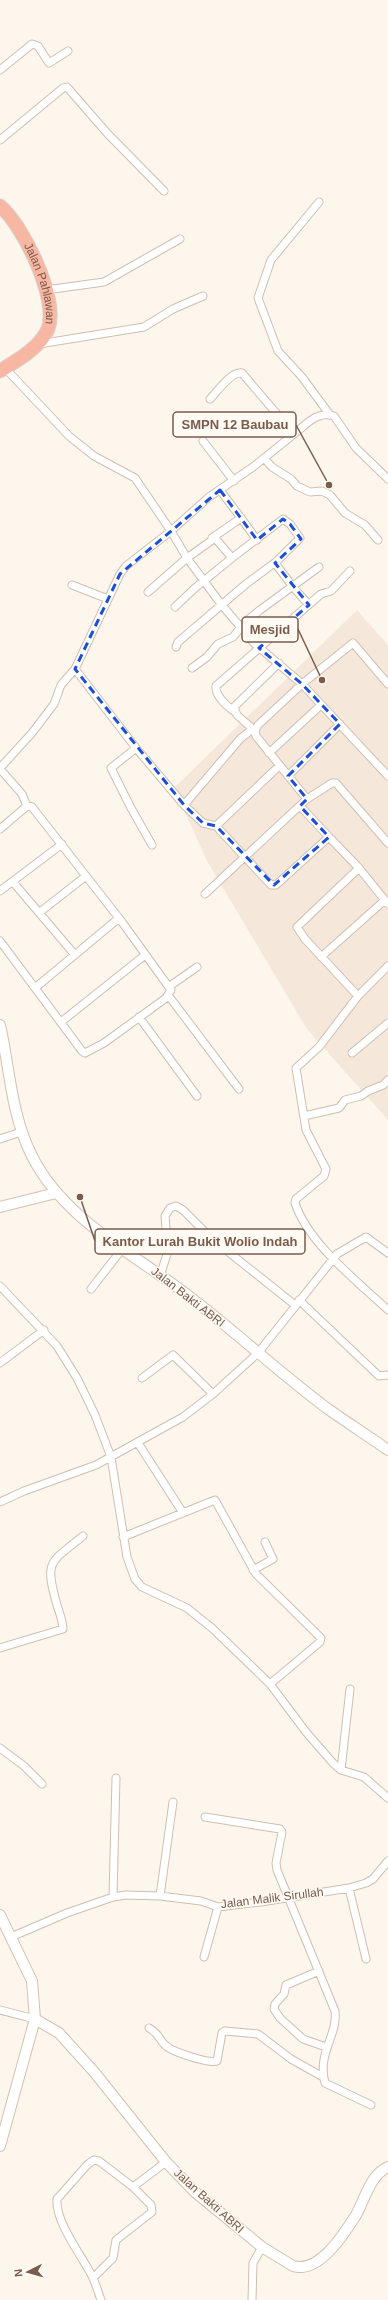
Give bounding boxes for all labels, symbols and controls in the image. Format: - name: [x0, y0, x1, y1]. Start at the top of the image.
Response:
- street label: Jalan Pahlawan: [21, 240, 57, 325]
- callout: SMPN 12 Baubau: [173, 412, 296, 437]
- text: SMPN 12 Baubau: [182, 417, 289, 432]
- callout: Mesjid: [242, 617, 298, 642]
- text: Mesjid: [250, 622, 290, 637]
- callout: Kantor Lurah Bukit Wolio Indah: [95, 1229, 305, 1254]
- text: Kantor Lurah Bukit Wolio Indah: [103, 1234, 297, 1249]
- street label: Jalan Bakti ABRI: [148, 1264, 228, 1330]
- street label: Jalan Malik Sirullah: [220, 1885, 324, 1911]
- street label: Jalan Bakti ABRI: [171, 2166, 247, 2236]
- north arrow: [8, 2252, 48, 2292]
- text: N: [12, 2268, 24, 2278]

